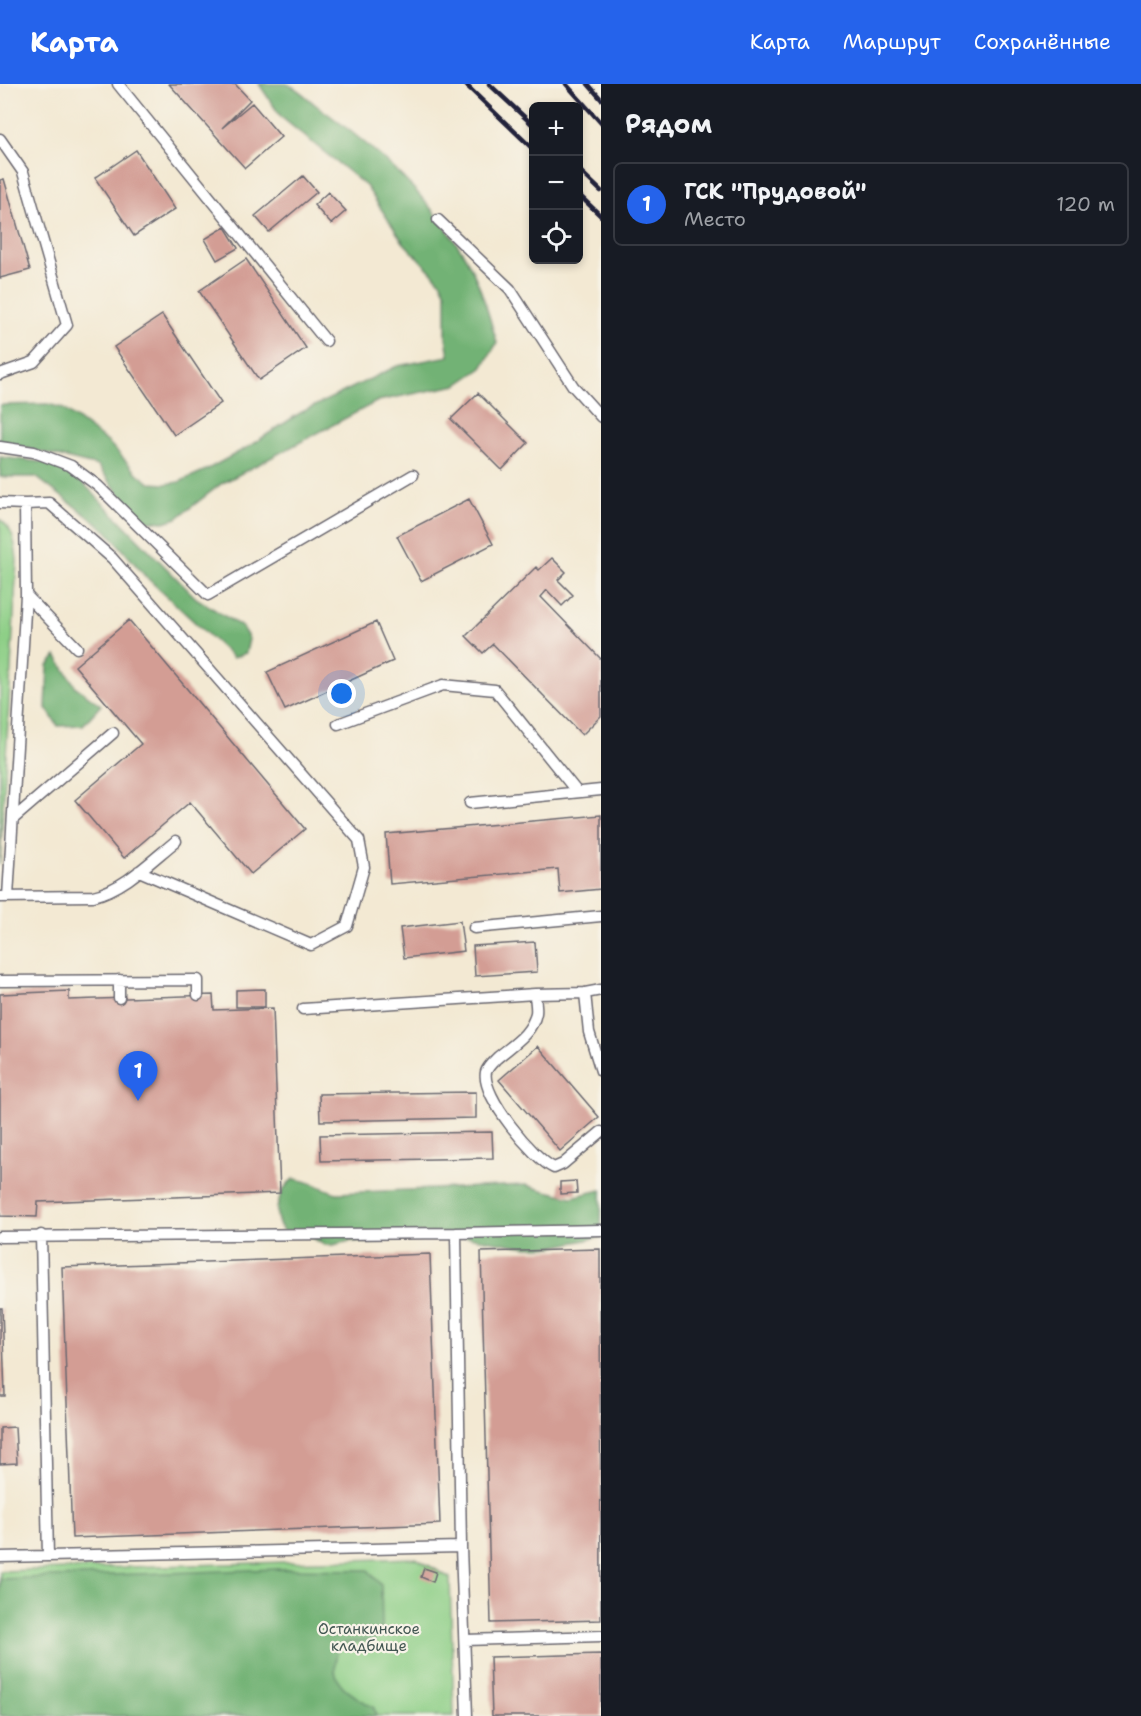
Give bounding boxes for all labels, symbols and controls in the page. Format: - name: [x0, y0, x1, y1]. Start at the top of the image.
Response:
- text: Карта: [30, 23, 119, 61]
- text: Карта: [750, 28, 810, 56]
- text: Маршрут: [843, 28, 941, 56]
- text: Сохранённые: [974, 28, 1111, 56]
- map controls: [529, 102, 583, 264]
- button: +: [529, 102, 583, 156]
- text: Рядом: [625, 106, 712, 141]
- button: −: [529, 156, 583, 210]
- text: ГСК "Прудовой": [684, 177, 867, 206]
- text: 1: [642, 191, 651, 217]
- text: 120 m: [1056, 191, 1115, 217]
- text: Место: [684, 206, 746, 232]
- button: locate: [529, 210, 583, 264]
- your location: [327, 679, 356, 708]
- pin: 1: [118, 1052, 158, 1101]
- park label: Останкинское кладбище: [318, 1619, 420, 1656]

